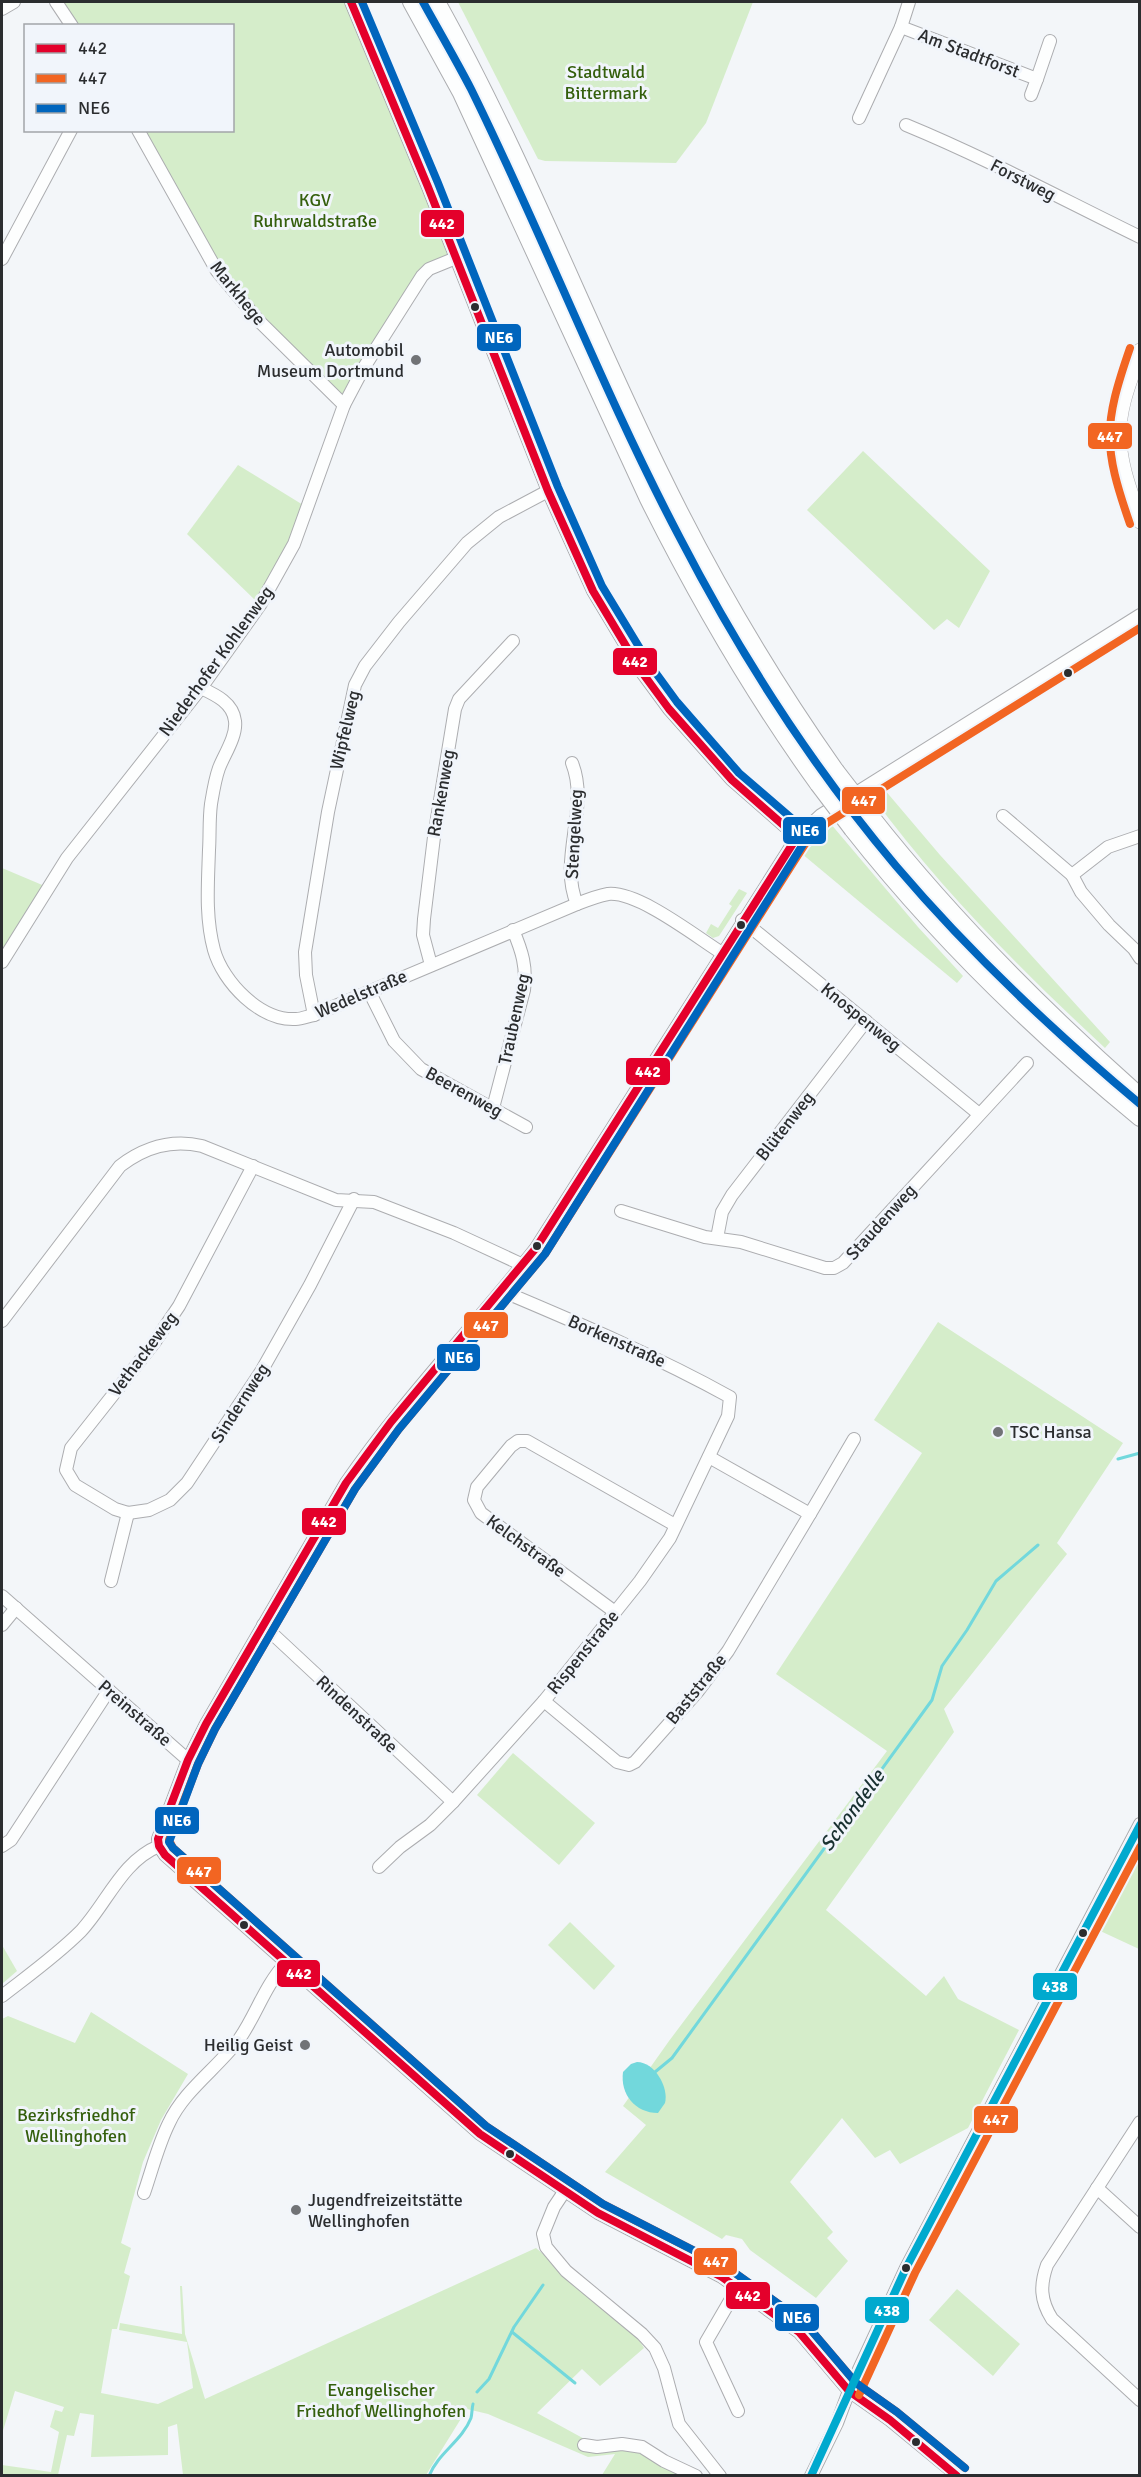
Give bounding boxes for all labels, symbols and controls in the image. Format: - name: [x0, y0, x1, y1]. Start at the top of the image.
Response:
- legend: [24, 24, 234, 132]
- street label: Am Stadtforst: [915, 24, 1023, 82]
- text: 442: [78, 37, 107, 59]
- park label: Stadtwald Bittermark: [565, 61, 647, 104]
- text: 447: [78, 67, 107, 89]
- text: NE6: [78, 97, 110, 119]
- street label: Forstweg: [987, 154, 1059, 206]
- park label: KGV Ruhrwaldstraße: [253, 189, 377, 232]
- line badge: 442: [420, 209, 465, 238]
- text: 442: [429, 214, 455, 234]
- street label: Markhege: [205, 256, 271, 330]
- unlabelled marker: [469, 301, 481, 313]
- line badge: NE6: [476, 323, 522, 352]
- text: NE6: [485, 328, 514, 348]
- place label: Automobil Museum Dortmund: [257, 339, 404, 382]
- marker: Automobil Museum Dortmund: [409, 353, 423, 367]
- line badge: 447: [1087, 422, 1133, 450]
- text: 447: [1097, 427, 1123, 447]
- street label: Niederhofer Kohlenweg: [154, 582, 278, 740]
- line badge: 442: [612, 647, 658, 676]
- text: 442: [622, 652, 648, 672]
- unlabelled marker: [1062, 667, 1074, 679]
- street label: Wipfelweg: [325, 688, 365, 772]
- street label: Rankenweg: [423, 748, 459, 838]
- line badge: 447: [841, 786, 886, 815]
- street label: Stengelweg: [561, 789, 587, 879]
- text: 447: [851, 791, 877, 811]
- line badge: NE6: [782, 816, 827, 845]
- text: NE6: [791, 821, 820, 841]
- unlabelled marker: [735, 919, 747, 931]
- street label: Wedelstraße: [312, 965, 410, 1023]
- street label: Traubenweg: [494, 971, 534, 1067]
- street label: Knospenweg: [816, 978, 906, 1056]
- line badge: 442: [625, 1057, 671, 1086]
- street label: Beerenweg: [421, 1062, 507, 1122]
- text: 442: [635, 1062, 661, 1082]
- street label: Blütenweg: [751, 1087, 819, 1165]
- street label: Staudenweg: [841, 1179, 921, 1265]
- unlabelled marker: [531, 1240, 543, 1252]
- street label: Vethackeweg: [104, 1307, 182, 1401]
- street label: Borkenstraße: [565, 1310, 669, 1372]
- line badge: 447: [463, 1311, 509, 1339]
- text: 447: [473, 1316, 499, 1336]
- line badge: NE6: [436, 1343, 481, 1372]
- text: NE6: [445, 1348, 474, 1368]
- street label: Sindernweg: [206, 1359, 274, 1447]
- place label: TSC Hansa: [1010, 1421, 1092, 1443]
- marker: TSC Hansa: [991, 1425, 1005, 1439]
- line badge: 442: [301, 1507, 347, 1536]
- street label: Kelchstraße: [482, 1510, 570, 1582]
- text: 442: [311, 1512, 337, 1532]
- street label: Rispenstraße: [542, 1605, 624, 1699]
- street label: Baststraße: [661, 1649, 731, 1729]
- street label: Rindenstraße: [311, 1671, 403, 1757]
- street label: Preinstraße: [94, 1675, 176, 1751]
- water label: Schondelle: [814, 1764, 891, 1856]
- line badge: NE6: [154, 1806, 200, 1835]
- text: NE6: [163, 1811, 192, 1831]
- line badge: 447: [176, 1856, 222, 1885]
- text: 447: [186, 1862, 212, 1882]
- unlabelled marker: [238, 1919, 250, 1931]
- unlabelled marker: [1077, 1927, 1089, 1939]
- line badge: 442: [276, 1959, 321, 1988]
- text: 442: [286, 1964, 312, 1984]
- line badge: 438: [1032, 1972, 1078, 2001]
- text: 438: [1042, 1977, 1068, 1997]
- place label: Heilig Geist: [204, 2034, 293, 2056]
- marker: Heilig Geist: [298, 2038, 312, 2052]
- park label: Bezirksfriedhof Wellinghofen: [17, 2104, 136, 2147]
- line badge: 447: [973, 2105, 1019, 2134]
- text: 447: [983, 2110, 1009, 2130]
- unlabelled marker: [504, 2148, 516, 2160]
- place label: Jugendfreizeitstätte Wellinghofen: [308, 2189, 463, 2232]
- marker: Jugendfreizeitstätte Wellinghofen: [289, 2203, 303, 2217]
- line badge: 447: [693, 2247, 738, 2276]
- text: 447: [703, 2252, 729, 2272]
- unlabelled marker: [900, 2262, 912, 2274]
- line badge: 442: [725, 2281, 771, 2310]
- text: 442: [735, 2286, 761, 2306]
- line badge: 438: [864, 2296, 910, 2324]
- text: 438: [874, 2301, 900, 2321]
- line badge: NE6: [774, 2303, 820, 2332]
- text: NE6: [783, 2308, 812, 2328]
- park label: Evangelischer Friedhof Wellinghofen: [296, 2379, 466, 2422]
- unlabelled marker: [910, 2436, 922, 2448]

